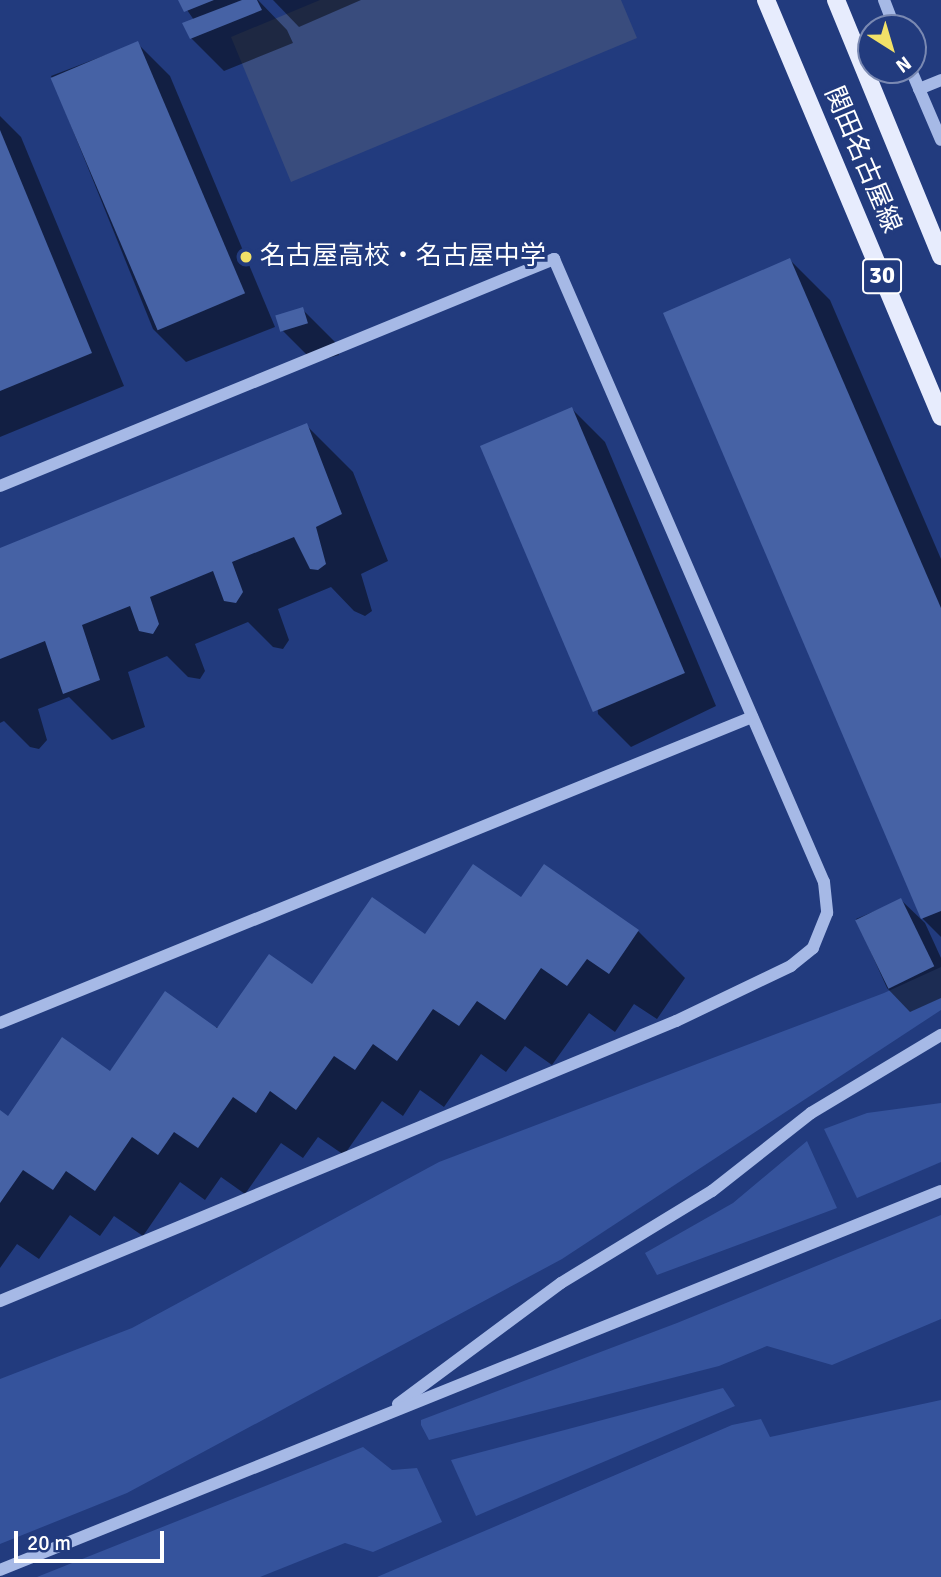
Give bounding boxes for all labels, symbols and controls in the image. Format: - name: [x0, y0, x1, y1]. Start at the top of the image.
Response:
- north arrow: [857, 14, 927, 84]
- text: N: [891, 51, 916, 78]
- street label: 関田名古屋線: [817, 82, 907, 238]
- place label: 名古屋高校・名古屋中学: [260, 241, 546, 273]
- marker: 名古屋高校・名古屋中学: [238, 249, 254, 265]
- road number: 30: [861, 256, 903, 296]
- scale bar: [18, 1518, 168, 1562]
- text: 20 m: [27, 1530, 71, 1556]

